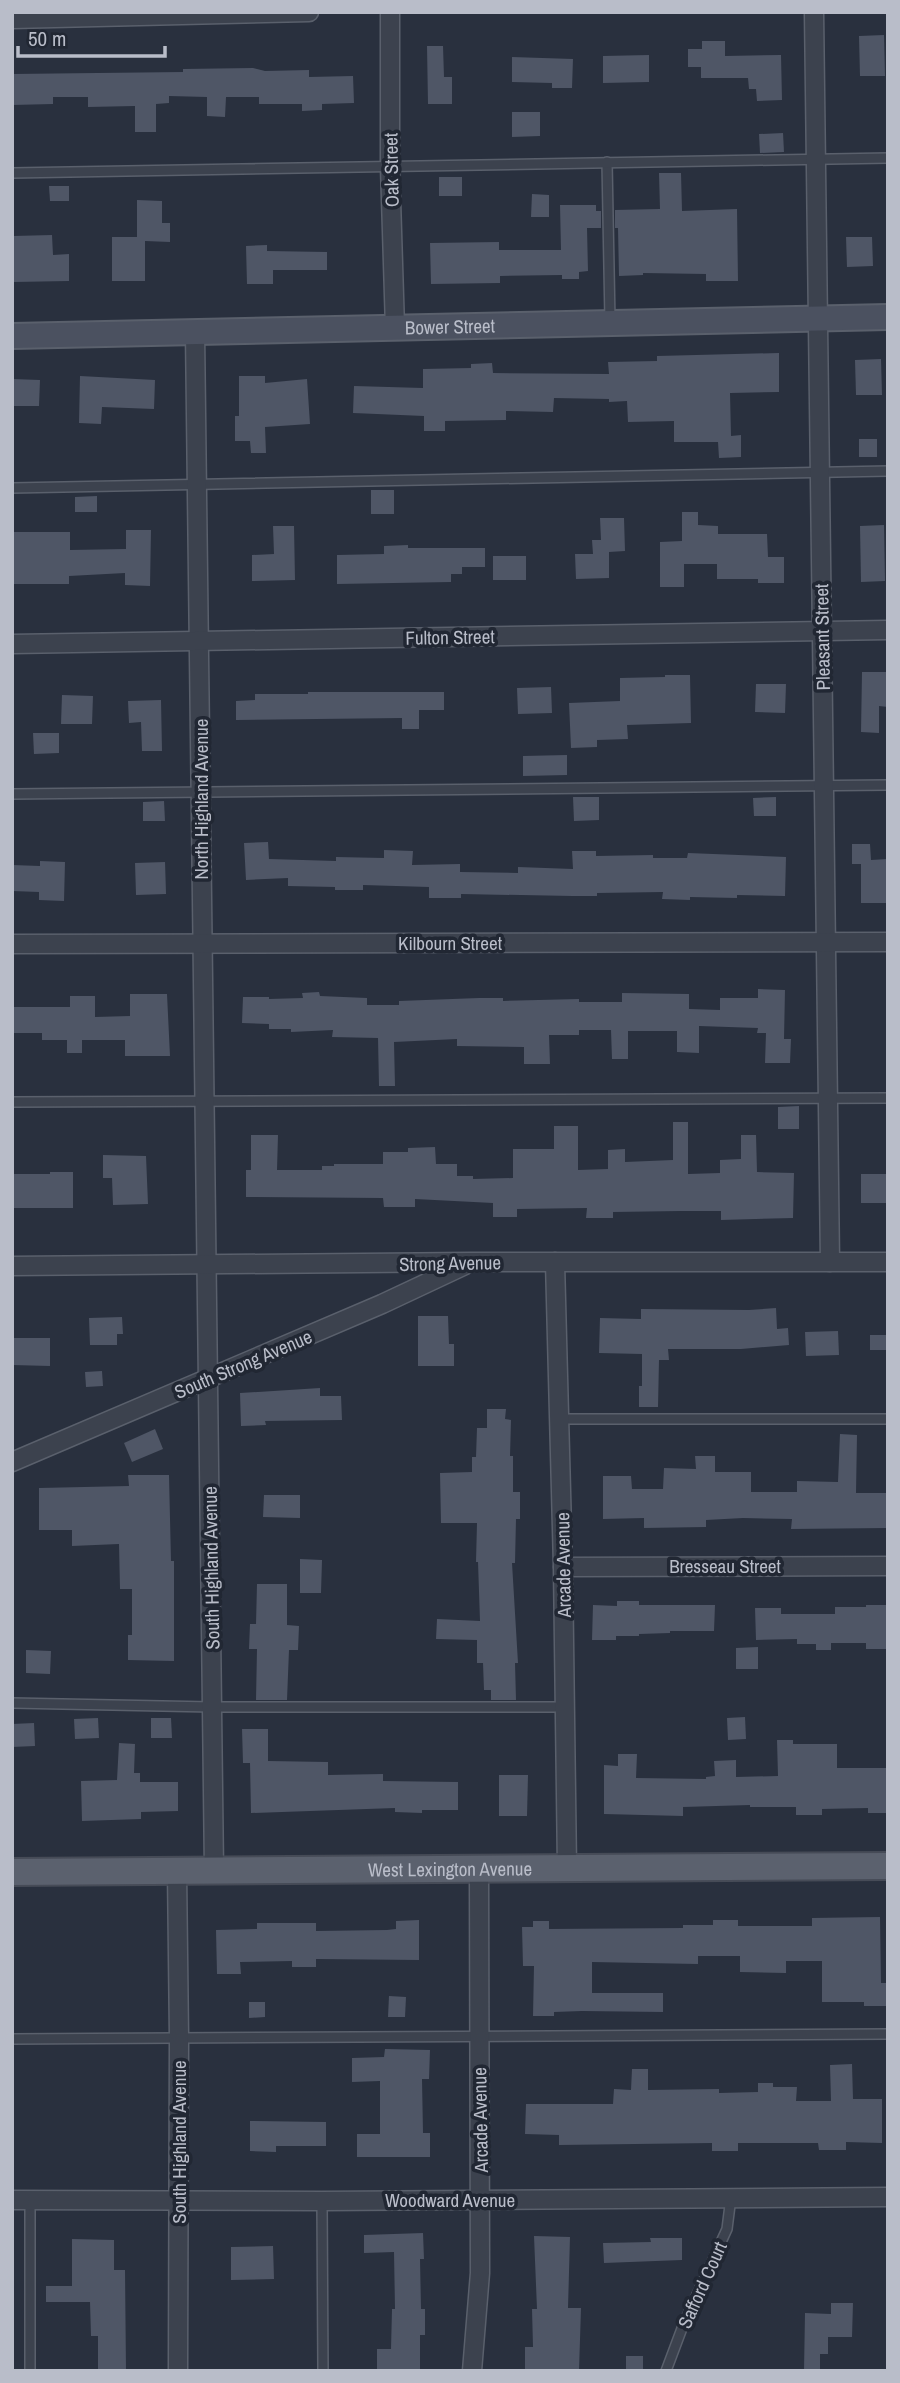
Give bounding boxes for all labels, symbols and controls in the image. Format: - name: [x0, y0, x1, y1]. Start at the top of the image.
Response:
- scale bar: [18, 14, 164, 58]
- text: 50 m: [28, 24, 66, 53]
- street label: Oak Street: [377, 132, 405, 207]
- street label: Bower Street: [405, 313, 496, 340]
- street label: Pleasant Street: [808, 583, 836, 690]
- street label: Fulton Street: [405, 623, 495, 651]
- street label: North Highland Avenue: [188, 719, 214, 879]
- street label: Kilbourn Street: [398, 930, 503, 956]
- street label: Strong Avenue: [399, 1249, 501, 1277]
- street label: South Strong Avenue: [170, 1323, 316, 1405]
- street label: South Highland Avenue: [197, 1486, 225, 1650]
- street label: Arcade Avenue: [549, 1512, 577, 1619]
- street label: Bresseau Street: [669, 1553, 782, 1579]
- street label: West Lexington Avenue: [368, 1855, 532, 1883]
- street label: South Highland Avenue: [166, 2060, 192, 2224]
- street label: Arcade Avenue: [466, 2067, 494, 2174]
- street label: Woodward Avenue: [385, 2187, 515, 2213]
- street label: Safford Court: [671, 2237, 733, 2332]

